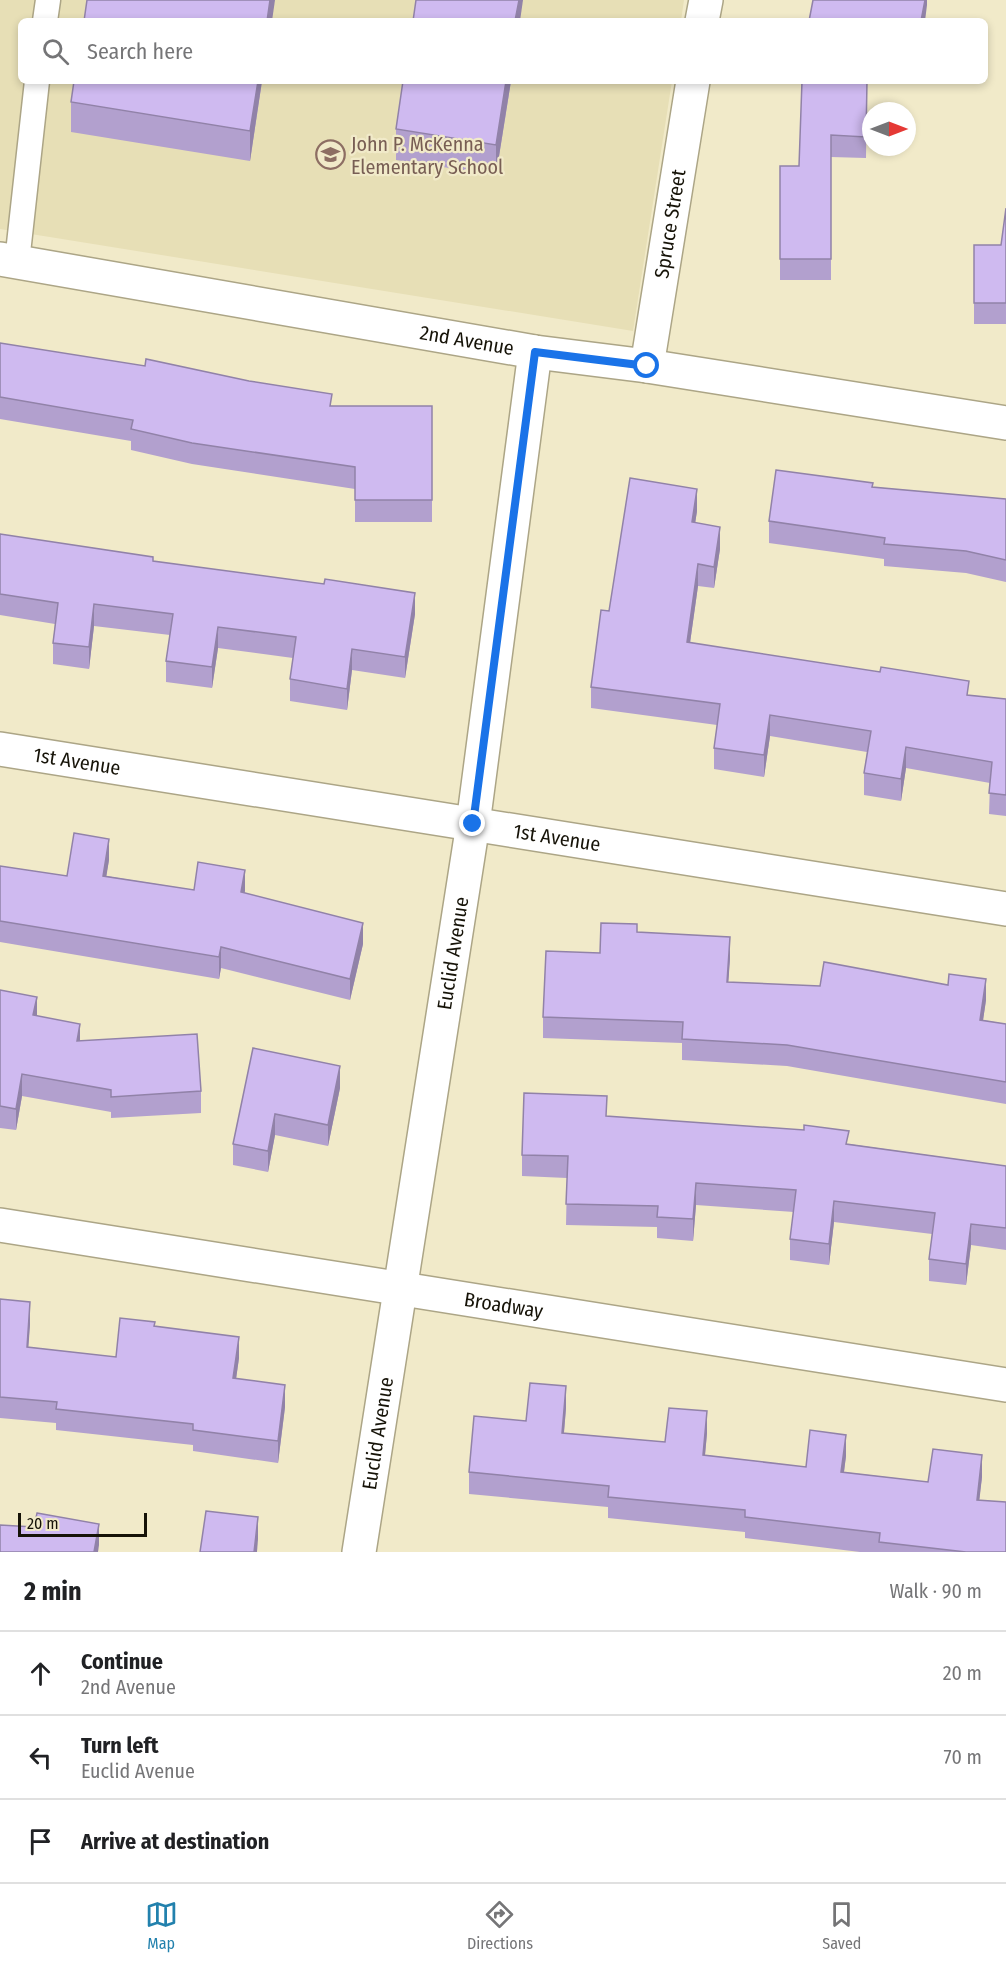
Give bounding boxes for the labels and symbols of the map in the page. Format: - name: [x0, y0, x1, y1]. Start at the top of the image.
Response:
- north arrow: [862, 102, 916, 156]
- place label: John P. McKenna Elementary School: [351, 132, 503, 179]
- school or university icon: John P. McKenna Elementary School: [314, 139, 346, 171]
- street label: Spruce Street: [649, 167, 691, 280]
- street label: 2nd Avenue: [418, 320, 516, 360]
- route start: [633, 352, 659, 378]
- street label: 1st Avenue: [32, 743, 122, 780]
- route end: [459, 810, 485, 836]
- street label: 1st Avenue: [512, 819, 602, 856]
- street label: Euclid Avenue: [432, 895, 473, 1011]
- street label: Broadway: [463, 1287, 545, 1323]
- street label: Euclid Avenue: [357, 1375, 398, 1492]
- scale bar: [18, 1510, 147, 1538]

